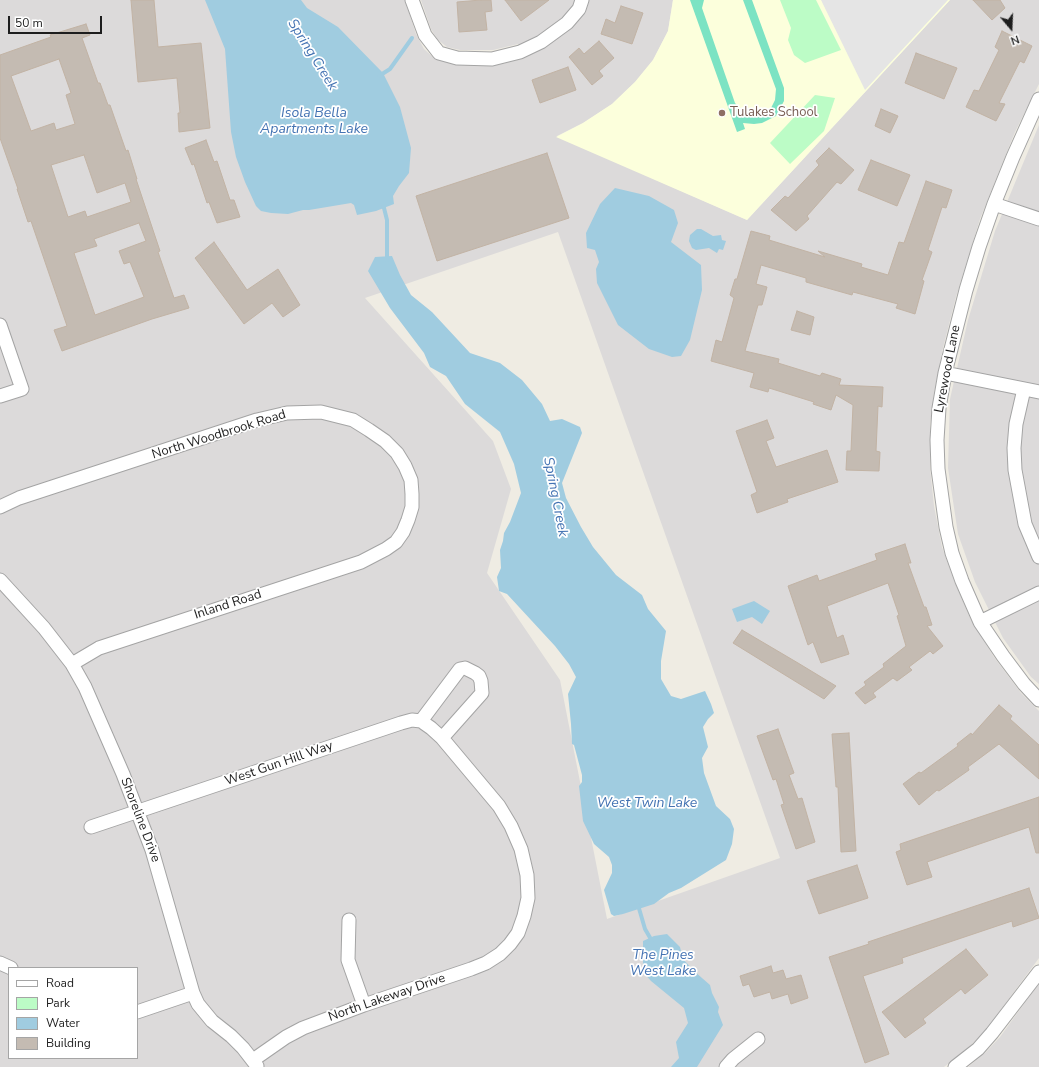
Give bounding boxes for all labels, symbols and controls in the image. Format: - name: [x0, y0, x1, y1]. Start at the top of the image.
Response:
- scale bar: [10, 8, 104, 34]
- north arrow: [991, 8, 1031, 48]
- text: 50 m: [15, 15, 43, 31]
- water label: Spring Creek: [283, 16, 341, 94]
- text: N: [1009, 31, 1021, 48]
- place label: Tulakes School: [730, 105, 817, 121]
- water label: Isola Bella Apartments Lake: [260, 106, 368, 138]
- marker: Tulakes School: [717, 108, 727, 118]
- street label: Lyrewood Lane: [932, 324, 964, 414]
- street label: North Woodbrook Road: [150, 407, 288, 463]
- water label: Spring Creek: [539, 456, 571, 538]
- street label: Inland Road: [192, 587, 264, 623]
- street label: West Gun Hill Way: [223, 738, 335, 790]
- street label: Shoreline Drive: [117, 775, 163, 865]
- water label: West Twin Lake: [597, 796, 697, 812]
- water label: The Pines West Lake: [630, 948, 696, 980]
- legend: [8, 967, 138, 1059]
- street label: North Lakeway Drive: [326, 971, 448, 1025]
- text: Road: [46, 975, 74, 991]
- text: Park: [46, 995, 70, 1011]
- text: Water: [46, 1015, 80, 1031]
- text: Building: [46, 1035, 91, 1051]

